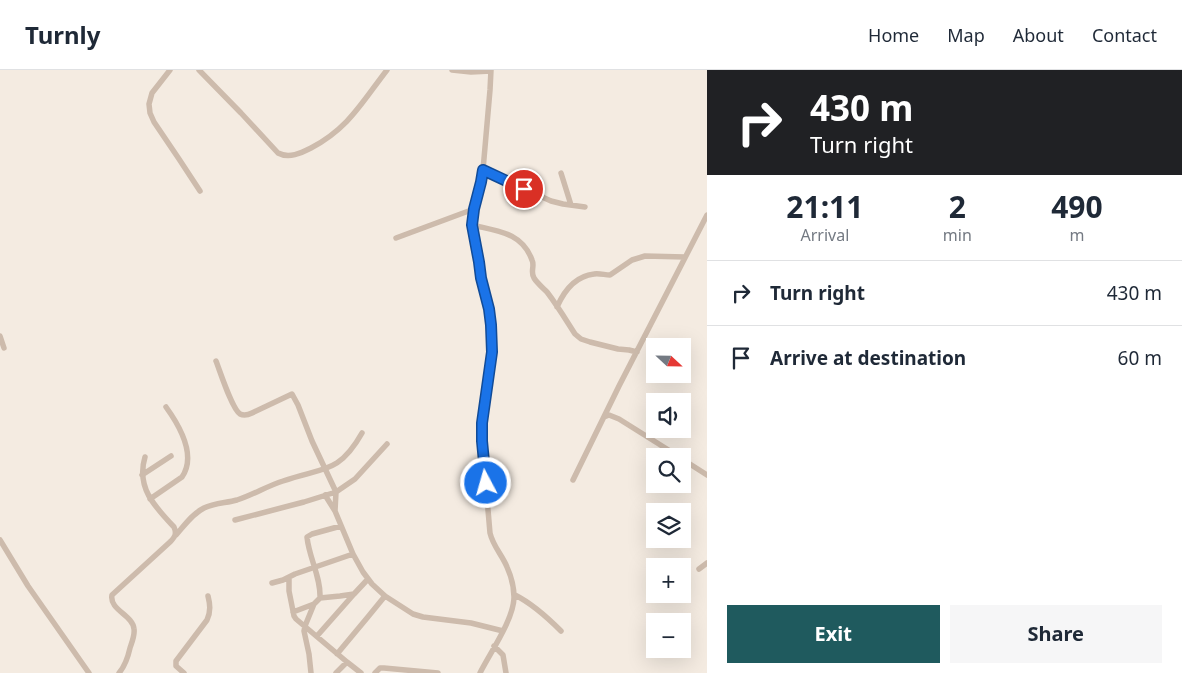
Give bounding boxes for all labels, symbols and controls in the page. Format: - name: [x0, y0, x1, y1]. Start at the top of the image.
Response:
- text: Turnly: [25, 18, 100, 51]
- text: Home: [868, 23, 919, 47]
- text: Map: [947, 23, 985, 47]
- text: About: [1013, 23, 1064, 47]
- text: Contact: [1092, 23, 1157, 47]
- text: 430 m: [810, 84, 913, 131]
- icon: right: [727, 90, 792, 155]
- text: Turn right: [810, 129, 913, 159]
- pin: [503, 168, 545, 210]
- icon: arrive: [510, 175, 538, 203]
- text: 21:11: [786, 186, 863, 227]
- text: 2: [949, 186, 966, 227]
- text: 490: [1051, 186, 1103, 227]
- text: Arrival: [800, 224, 849, 246]
- text: min: [943, 224, 972, 246]
- text: m: [1069, 224, 1084, 246]
- icon: right: [727, 279, 755, 307]
- text: Turn right: [770, 280, 865, 306]
- text: 430 m: [1107, 280, 1162, 306]
- north arrow: [646, 338, 691, 382]
- map controls: [646, 338, 691, 658]
- icon: arrive: [727, 344, 755, 372]
- text: Arrive at destination: [770, 345, 966, 371]
- text: 60 m: [1118, 345, 1162, 371]
- button: sound: [646, 393, 691, 438]
- button: search: [646, 448, 691, 493]
- position arrow: [459, 456, 511, 508]
- button: layers: [646, 503, 691, 548]
- button: +: [646, 558, 691, 603]
- button: Exit: [727, 605, 940, 663]
- button: Share: [950, 605, 1162, 663]
- button: −: [646, 613, 691, 658]

